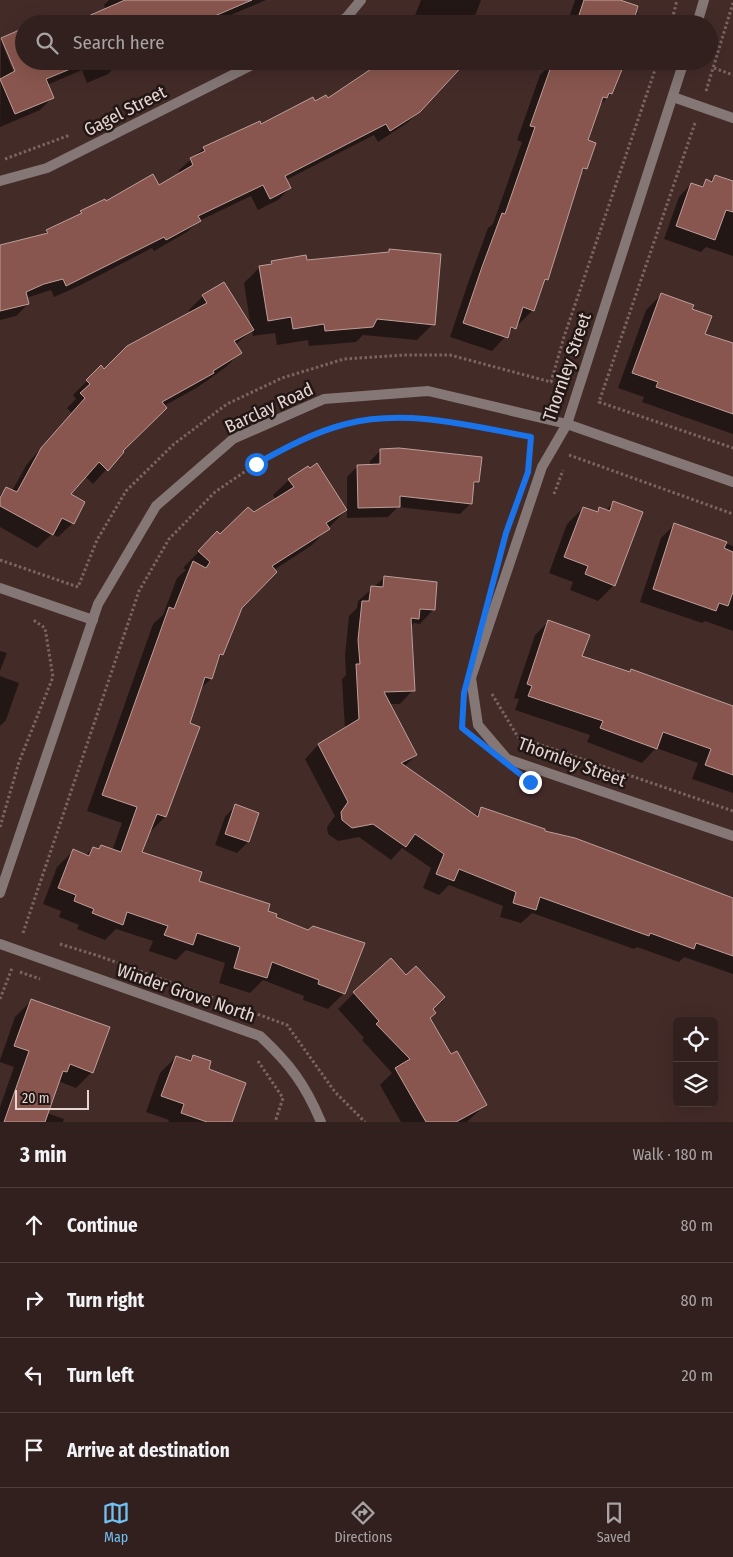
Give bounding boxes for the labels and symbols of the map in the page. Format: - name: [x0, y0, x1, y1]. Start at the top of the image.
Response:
- street label: Gagel Street: [80, 81, 170, 141]
- street label: Thornley Street: [538, 310, 596, 424]
- street label: Barclay Road: [221, 378, 317, 438]
- route start: [245, 453, 268, 476]
- street label: Thornley Street: [515, 732, 629, 792]
- route end: [519, 771, 542, 794]
- street label: Winder Grove North: [114, 959, 258, 1027]
- scale bar: [15, 1087, 89, 1110]

